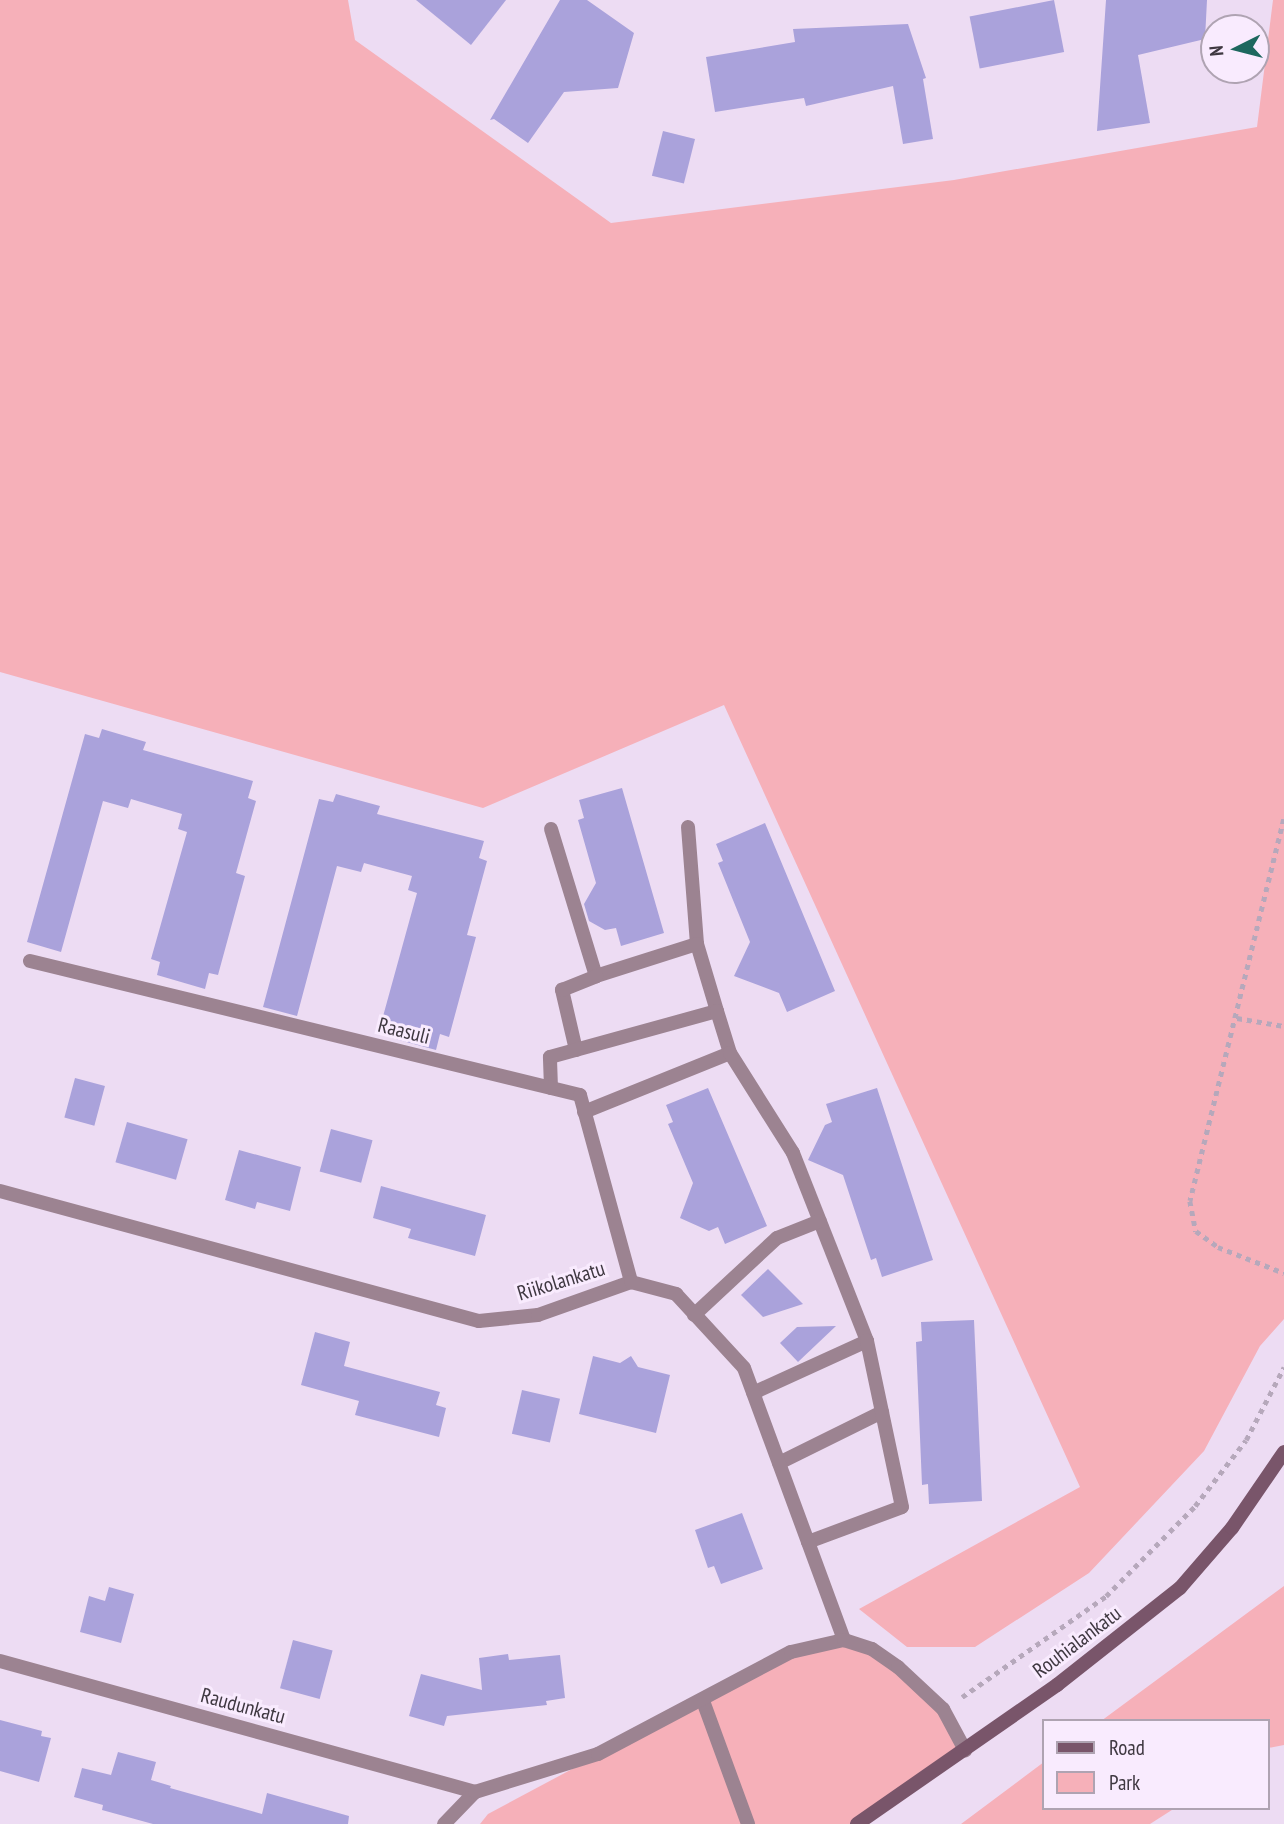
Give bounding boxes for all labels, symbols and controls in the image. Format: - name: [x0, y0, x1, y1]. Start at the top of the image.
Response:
- north arrow: [1200, 14, 1270, 84]
- text: N: [1204, 45, 1229, 57]
- street label: Raasuli: [375, 1012, 433, 1050]
- street label: Riikolankatu: [514, 1256, 608, 1306]
- street label: Rouhialankatu: [1028, 1601, 1126, 1683]
- street label: Raudunkatu: [198, 1683, 288, 1729]
- legend: [1042, 1719, 1270, 1810]
- text: Road: [1109, 1734, 1145, 1761]
- text: Park: [1109, 1769, 1140, 1796]

